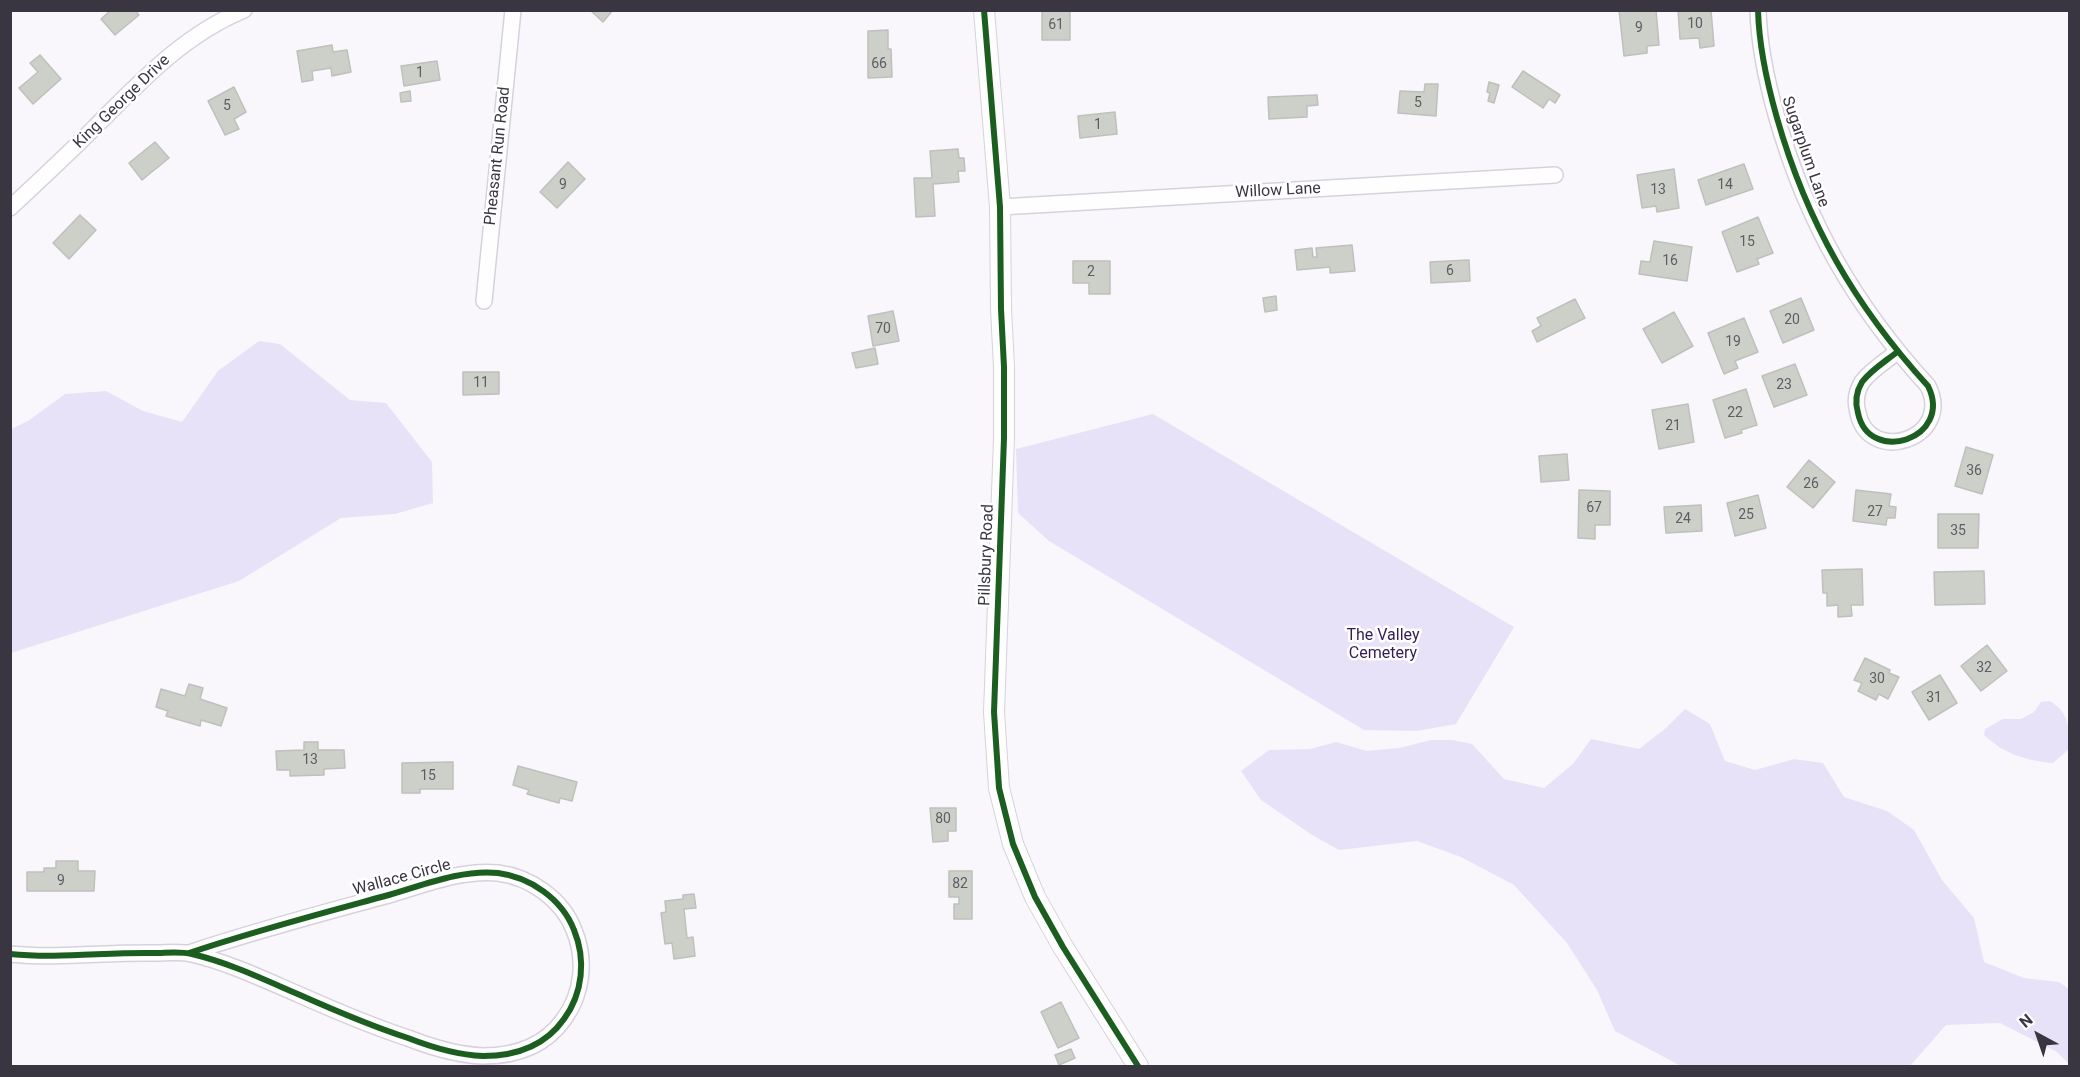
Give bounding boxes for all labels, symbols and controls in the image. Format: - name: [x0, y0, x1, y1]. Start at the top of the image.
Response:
- house number: 10: [1687, 16, 1703, 32]
- house number: 61: [1048, 17, 1064, 33]
- house number: 9: [1635, 20, 1643, 36]
- street label: King George Drive: [70, 51, 174, 153]
- house number: 66: [871, 56, 887, 72]
- house number: 1: [416, 65, 424, 81]
- street label: Pheasant Run Road: [481, 86, 515, 226]
- street label: Sugarplum Lane: [1777, 94, 1833, 210]
- house number: 5: [1414, 95, 1422, 111]
- house number: 5: [223, 98, 231, 114]
- house number: 1: [1094, 117, 1102, 133]
- house number: 9: [559, 177, 567, 193]
- house number: 14: [1717, 177, 1733, 193]
- street label: Willow Lane: [1235, 179, 1321, 203]
- house number: 13: [1650, 182, 1666, 198]
- house number: 15: [1739, 234, 1755, 250]
- house number: 16: [1662, 253, 1678, 269]
- house number: 6: [1446, 263, 1454, 279]
- house number: 2: [1087, 264, 1095, 280]
- house number: 20: [1784, 312, 1800, 328]
- house number: 70: [875, 321, 891, 337]
- house number: 19: [1725, 334, 1741, 350]
- house number: 11: [473, 375, 489, 391]
- house number: 23: [1776, 377, 1792, 393]
- house number: 22: [1727, 405, 1743, 421]
- house number: 21: [1665, 418, 1681, 434]
- house number: 36: [1966, 463, 1982, 479]
- house number: 26: [1803, 476, 1819, 492]
- house number: 67: [1586, 500, 1602, 516]
- street label: Pillsbury Road: [976, 504, 998, 606]
- house number: 27: [1867, 504, 1883, 520]
- house number: 25: [1738, 507, 1754, 523]
- house number: 24: [1675, 511, 1691, 527]
- house number: 35: [1950, 523, 1966, 539]
- park label: The Valley Cemetery: [1346, 626, 1420, 664]
- house number: 32: [1976, 660, 1992, 676]
- house number: 30: [1869, 671, 1885, 687]
- house number: 31: [1926, 690, 1942, 706]
- house number: 13: [302, 752, 318, 768]
- house number: 15: [420, 768, 436, 784]
- house number: 80: [935, 811, 951, 827]
- street label: Wallace Circle: [351, 856, 453, 900]
- house number: 9: [57, 873, 65, 889]
- house number: 82: [952, 876, 968, 892]
- north arrow: [2008, 1005, 2068, 1065]
- text: N: [2016, 1010, 2037, 1032]

